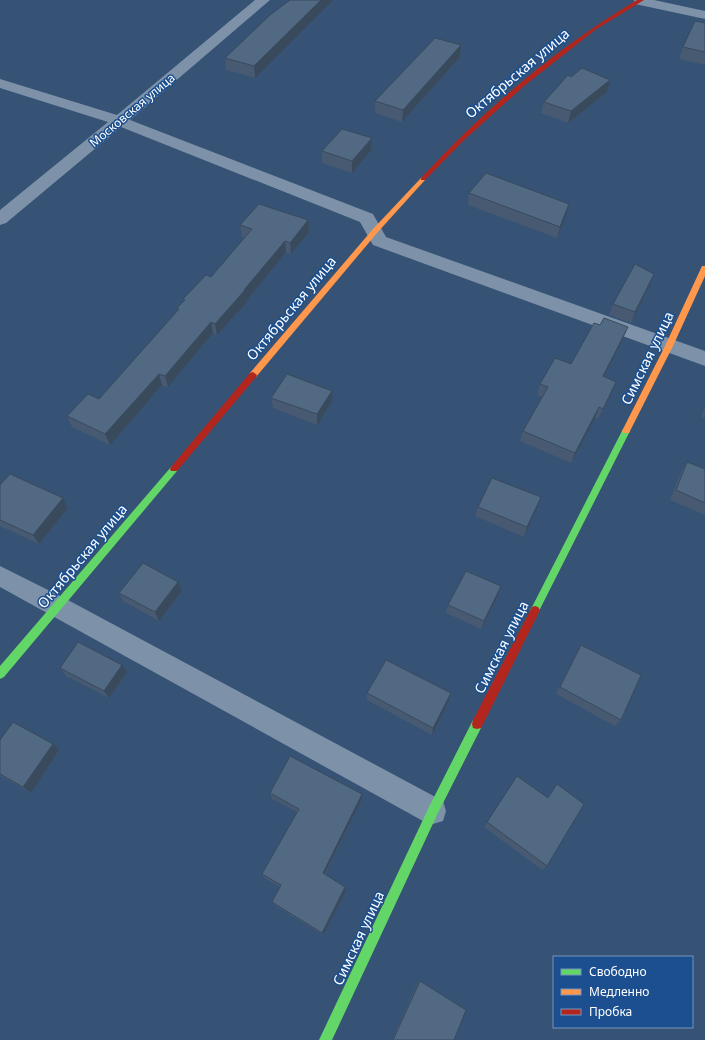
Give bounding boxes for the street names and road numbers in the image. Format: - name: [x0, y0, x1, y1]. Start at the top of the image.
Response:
- street label: Октябрьская улица: [461, 24, 573, 122]
- street label: Московская улица: [86, 69, 178, 151]
- street label: Октябрьская улица: [242, 252, 340, 364]
- street label: Симская улица: [616, 308, 678, 408]
- street label: Октябрьская улица: [33, 500, 131, 612]
- street label: Симская улица: [469, 597, 533, 697]
- street label: Симская улица: [328, 888, 388, 988]

